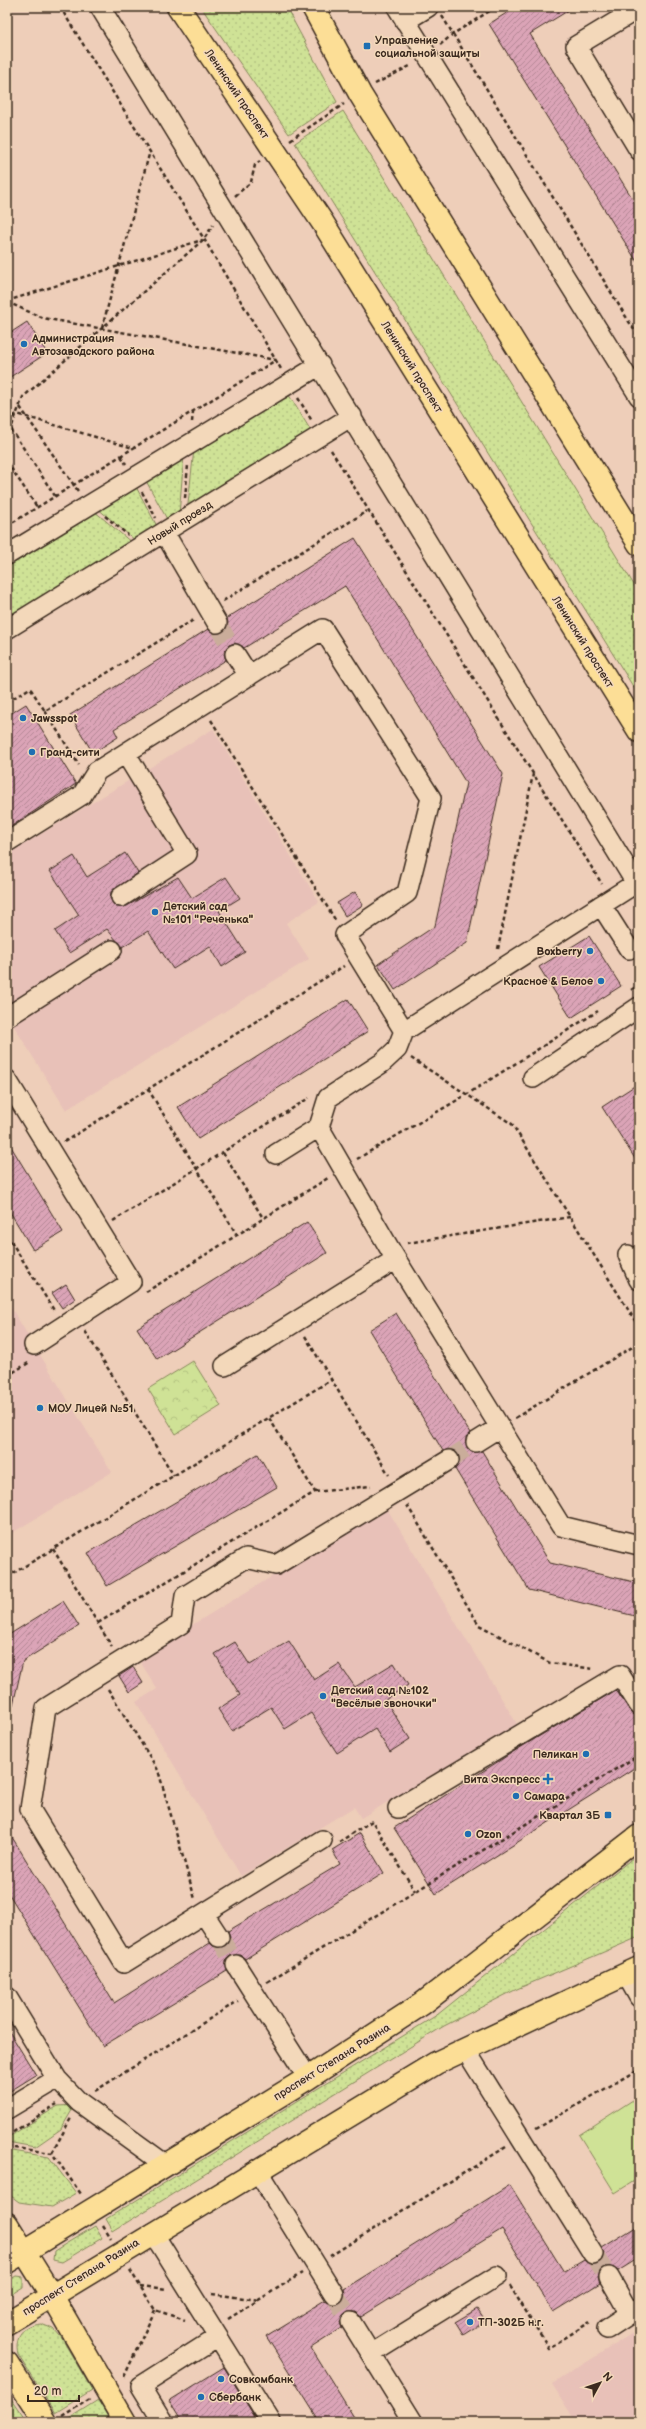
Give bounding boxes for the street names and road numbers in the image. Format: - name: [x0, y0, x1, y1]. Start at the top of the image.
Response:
- street label: Ленинский проспект: [202, 46, 272, 141]
- street label: Ленинский проспект: [378, 318, 445, 415]
- street label: Новый проезд: [145, 498, 215, 548]
- street label: Ленинский проспект: [549, 593, 616, 690]
- street label: проспект Степана Разина: [271, 2020, 393, 2103]
- street label: проспект Степана Разина: [20, 2235, 142, 2318]

